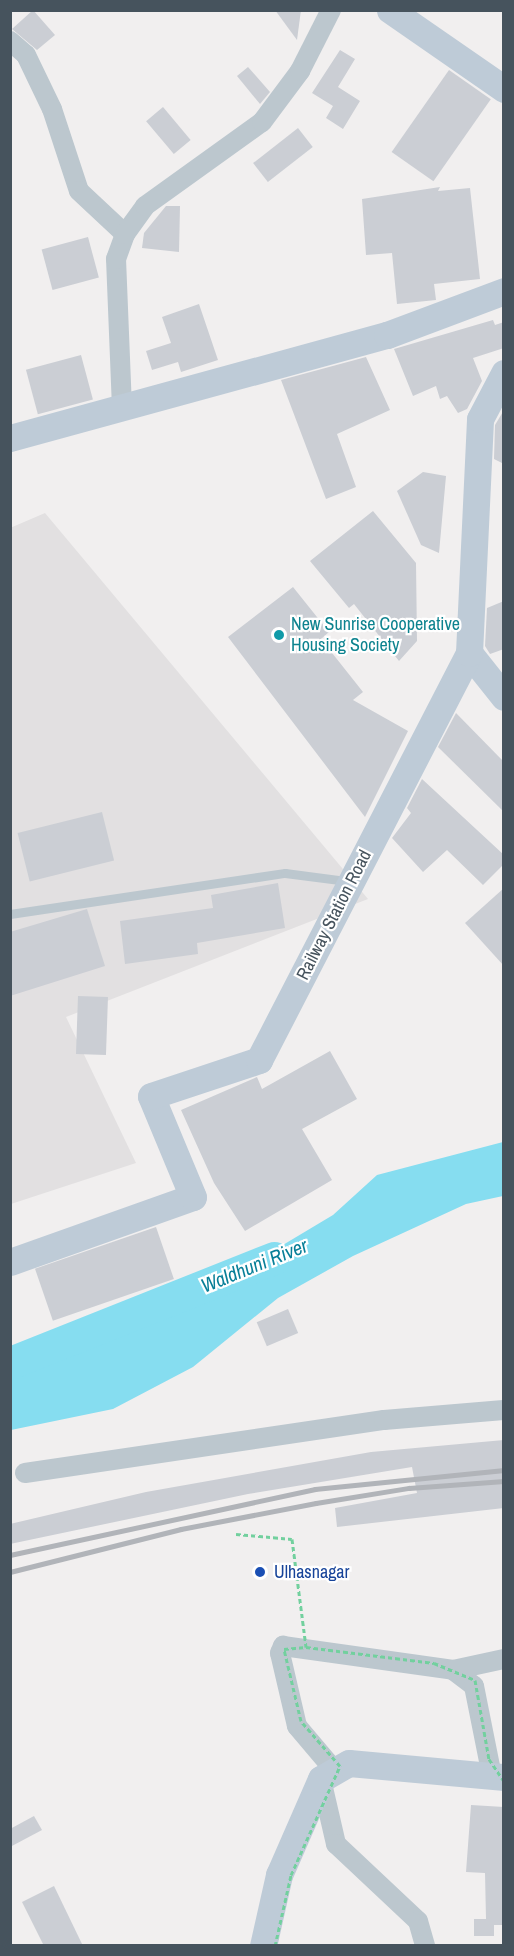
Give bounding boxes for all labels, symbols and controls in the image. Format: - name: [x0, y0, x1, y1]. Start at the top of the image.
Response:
- place label: New Sunrise Cooperative Housing Society: [291, 614, 460, 656]
- marker: New Sunrise Cooperative Housing Society: [272, 628, 286, 642]
- street label: Railway Station Road: [292, 846, 376, 984]
- water label: Waldhuni River: [197, 1233, 311, 1297]
- place label: Ulhasnagar: [274, 1561, 349, 1583]
- marker: Ulhasnagar: [251, 1563, 269, 1581]

